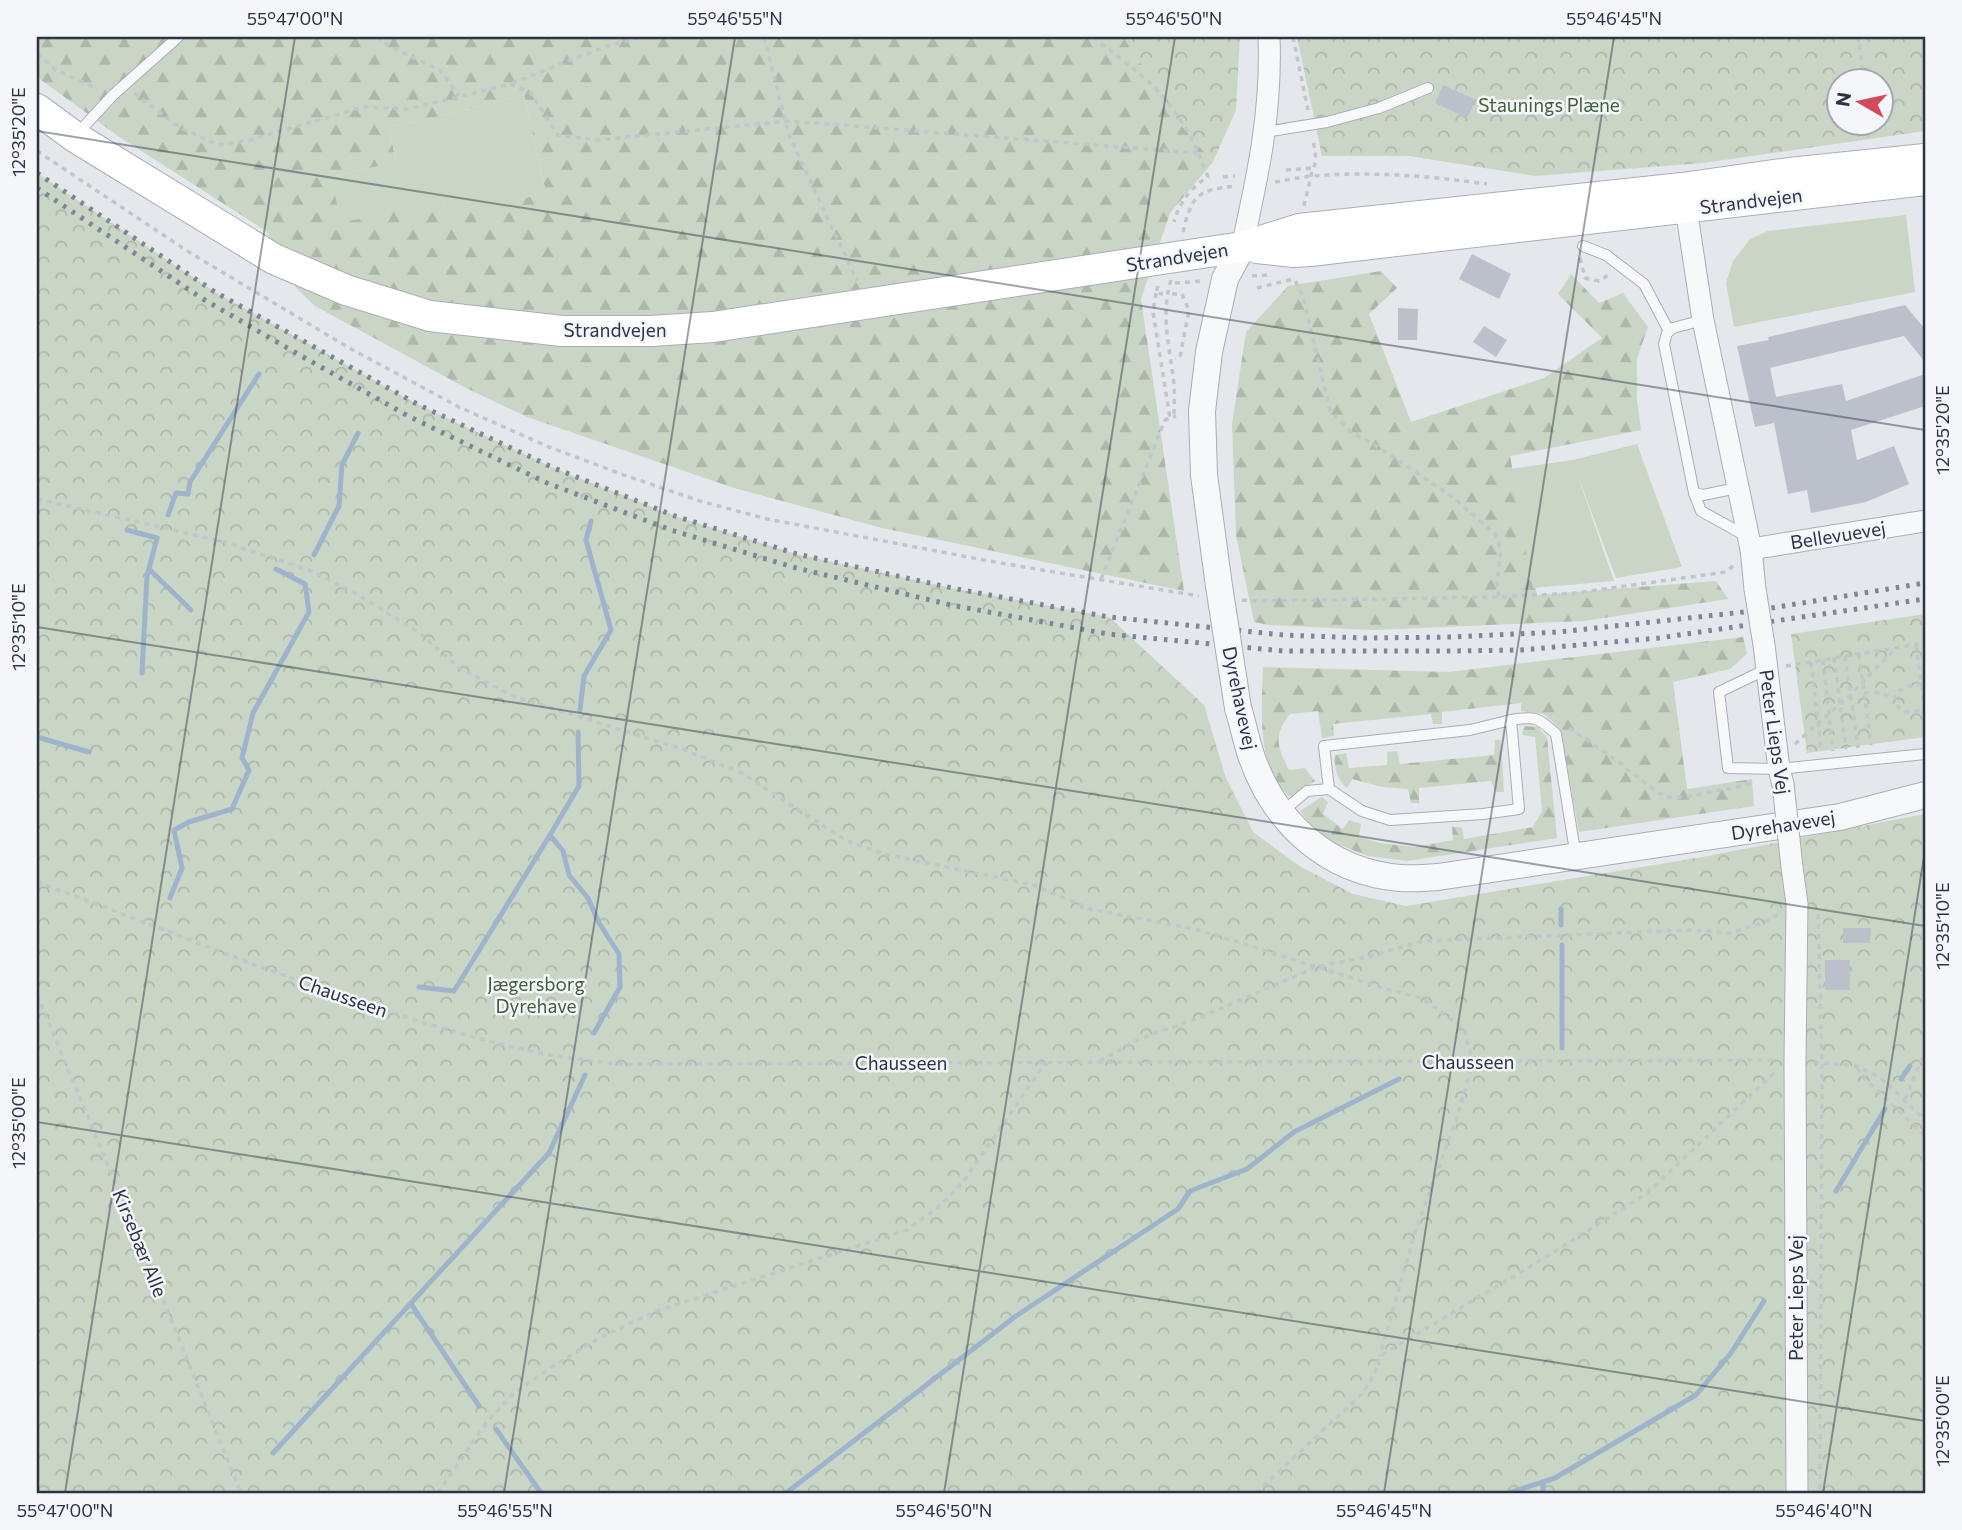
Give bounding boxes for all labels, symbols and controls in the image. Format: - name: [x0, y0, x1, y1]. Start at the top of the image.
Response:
- text: 55°47'00"N: [247, 7, 343, 29]
- text: 55°46'55"N: [687, 7, 783, 29]
- text: 55°46'50"N: [1126, 7, 1222, 29]
- text: 55°46'45"N: [1566, 7, 1662, 29]
- north arrow: [1826, 66, 1896, 136]
- text: 12°35'20"E: [7, 87, 29, 177]
- text: N: [1830, 90, 1855, 108]
- park label: Staunings Plæne: [1478, 93, 1620, 116]
- street label: Strandvejen: [1698, 183, 1804, 218]
- street label: Strandvejen: [1124, 237, 1230, 276]
- street label: Strandvejen: [563, 318, 667, 341]
- text: 12°35'20"E: [1931, 385, 1953, 475]
- street label: Bellevuevej: [1789, 516, 1887, 553]
- text: 12°35'10"E: [7, 583, 29, 671]
- street label: Dyrehavevej: [1218, 644, 1263, 752]
- street label: Peter Lieps Vej: [1755, 668, 1796, 796]
- street label: Dyrehavevej: [1729, 805, 1837, 844]
- text: 12°35'10"E: [1931, 882, 1953, 970]
- street label: Chausseen: [296, 970, 391, 1021]
- park label: Jægersborg Dyrehave: [487, 972, 585, 1017]
- street label: Chausseen: [1422, 1050, 1514, 1073]
- street label: Chausseen: [855, 1051, 947, 1074]
- text: 12°35'00"E: [7, 1077, 29, 1169]
- street label: Kirsebær Alle: [108, 1186, 173, 1300]
- street label: Peter Lieps Vej: [1784, 1235, 1807, 1361]
- text: 12°35'00"E: [1931, 1375, 1953, 1467]
- text: 55°47'00"N: [17, 1499, 113, 1521]
- text: 55°46'55"N: [457, 1499, 553, 1521]
- text: 55°46'50"N: [896, 1499, 992, 1521]
- text: 55°46'45"N: [1336, 1499, 1432, 1521]
- text: 55°46'40"N: [1775, 1499, 1873, 1521]

